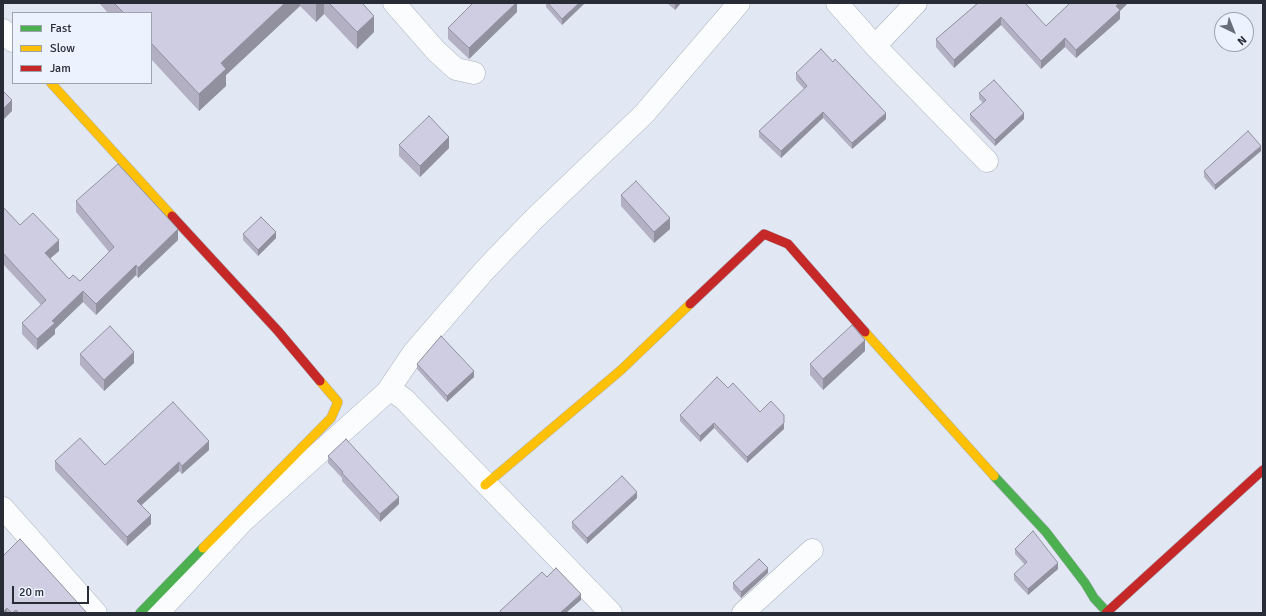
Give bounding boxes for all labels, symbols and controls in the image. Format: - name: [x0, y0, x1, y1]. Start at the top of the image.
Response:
- legend: [12, 12, 152, 84]
- north arrow: [1214, 12, 1254, 52]
- text: Fast: [50, 21, 71, 36]
- text: N: [1235, 33, 1249, 48]
- text: Slow: [50, 41, 75, 56]
- text: Jam: [50, 61, 71, 76]
- scale bar: [14, 578, 91, 604]
- text: 20 m: [19, 585, 44, 600]

